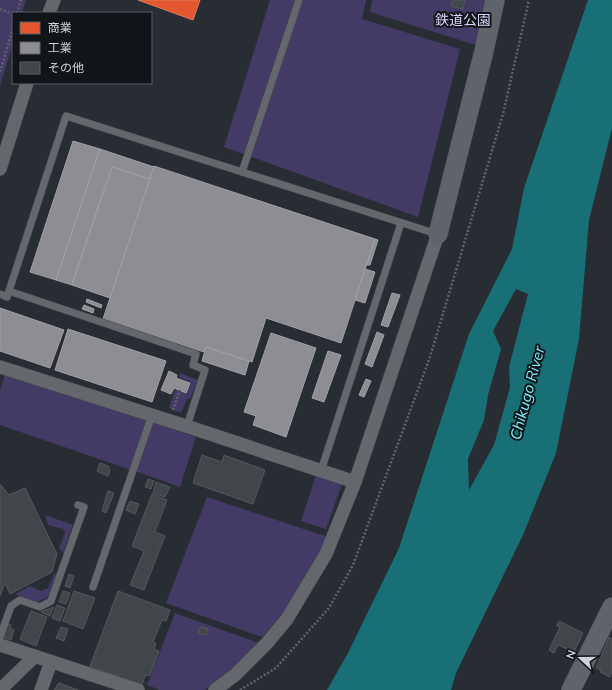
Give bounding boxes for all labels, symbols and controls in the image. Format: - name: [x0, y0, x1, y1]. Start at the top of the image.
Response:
- park label: 鉄道公園: [435, 11, 491, 29]
- legend: [12, 12, 152, 84]
- text: 商業: [48, 20, 72, 35]
- text: 工業: [48, 40, 72, 55]
- text: その他: [48, 60, 84, 75]
- water label: Chikugo River: [505, 344, 549, 442]
- north arrow: [560, 638, 600, 678]
- text: N: [563, 648, 579, 661]

